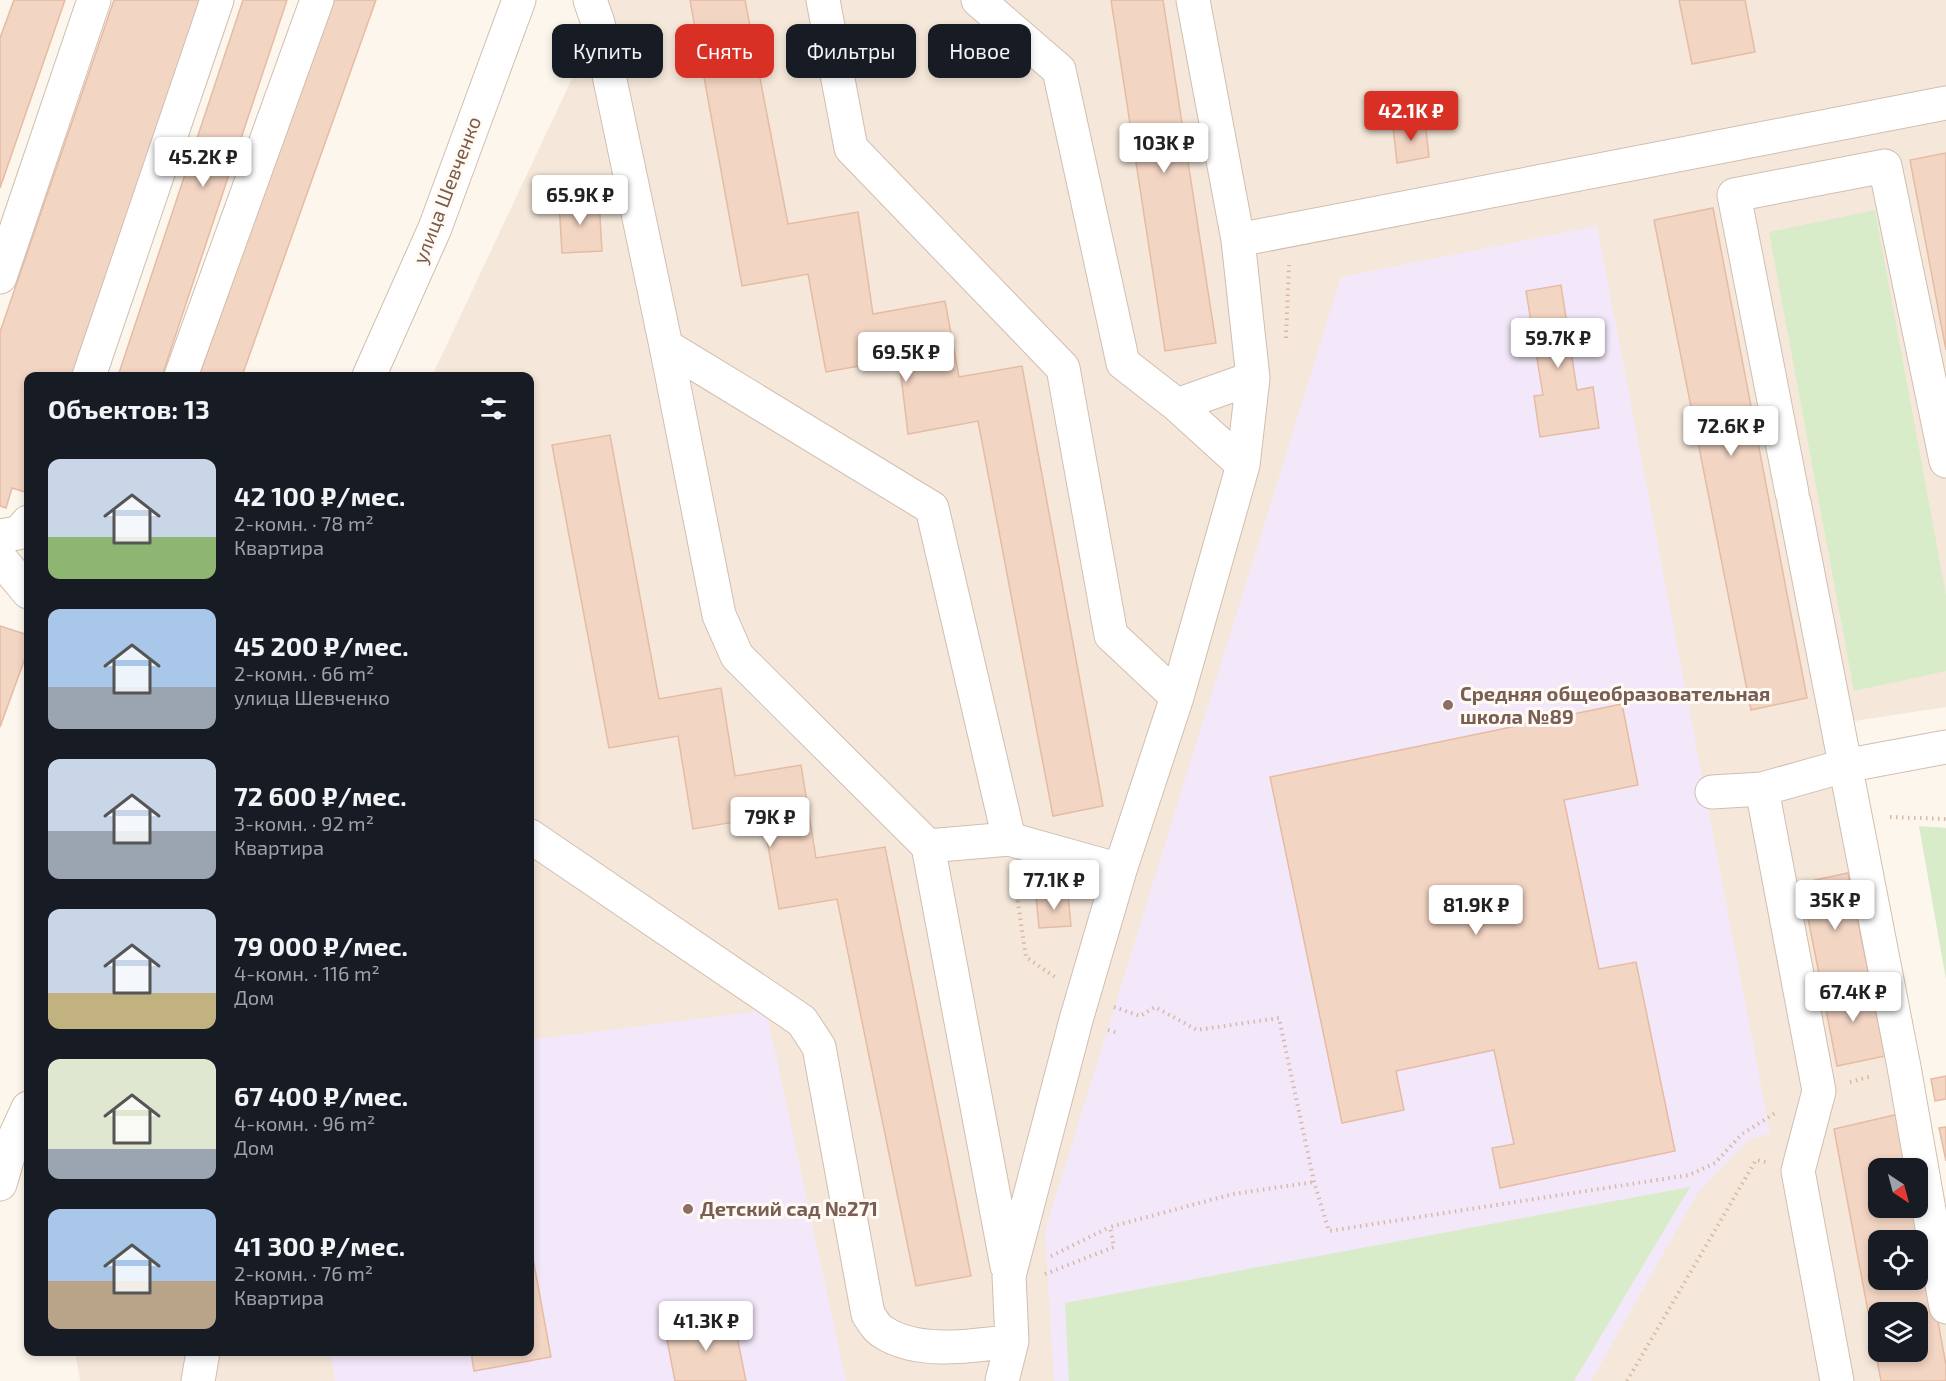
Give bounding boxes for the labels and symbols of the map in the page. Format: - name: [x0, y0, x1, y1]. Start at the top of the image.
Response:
- pin: 42.1K ₽: [1356, 91, 1466, 142]
- street label: улица Шевченко: [407, 113, 486, 267]
- pin: 103K ₽: [1115, 123, 1213, 174]
- pin: 45.2K ₽: [148, 137, 258, 188]
- pin: 65.9K ₽: [525, 175, 635, 226]
- pin: 59.7K ₽: [1503, 318, 1613, 369]
- pin: 69.5K ₽: [851, 332, 961, 383]
- pin: 72.6K ₽: [1676, 406, 1786, 457]
- place label: Средняя общеобразовательная школа №89: [1460, 681, 1770, 728]
- marker: Средняя общеобразовательная школа №89: [1441, 698, 1455, 712]
- pin: 79K ₽: [728, 797, 812, 848]
- pin: 77.1K ₽: [999, 860, 1109, 911]
- pin: 35K ₽: [1793, 880, 1877, 931]
- pin: 81.9K ₽: [1421, 885, 1531, 936]
- pin: 67.4K ₽: [1798, 972, 1908, 1023]
- north arrow: [1868, 1158, 1928, 1218]
- place label: Детский сад №271: [700, 1196, 878, 1220]
- marker: Детский сад №271: [681, 1202, 695, 1216]
- pin: 41.3K ₽: [651, 1301, 761, 1352]

